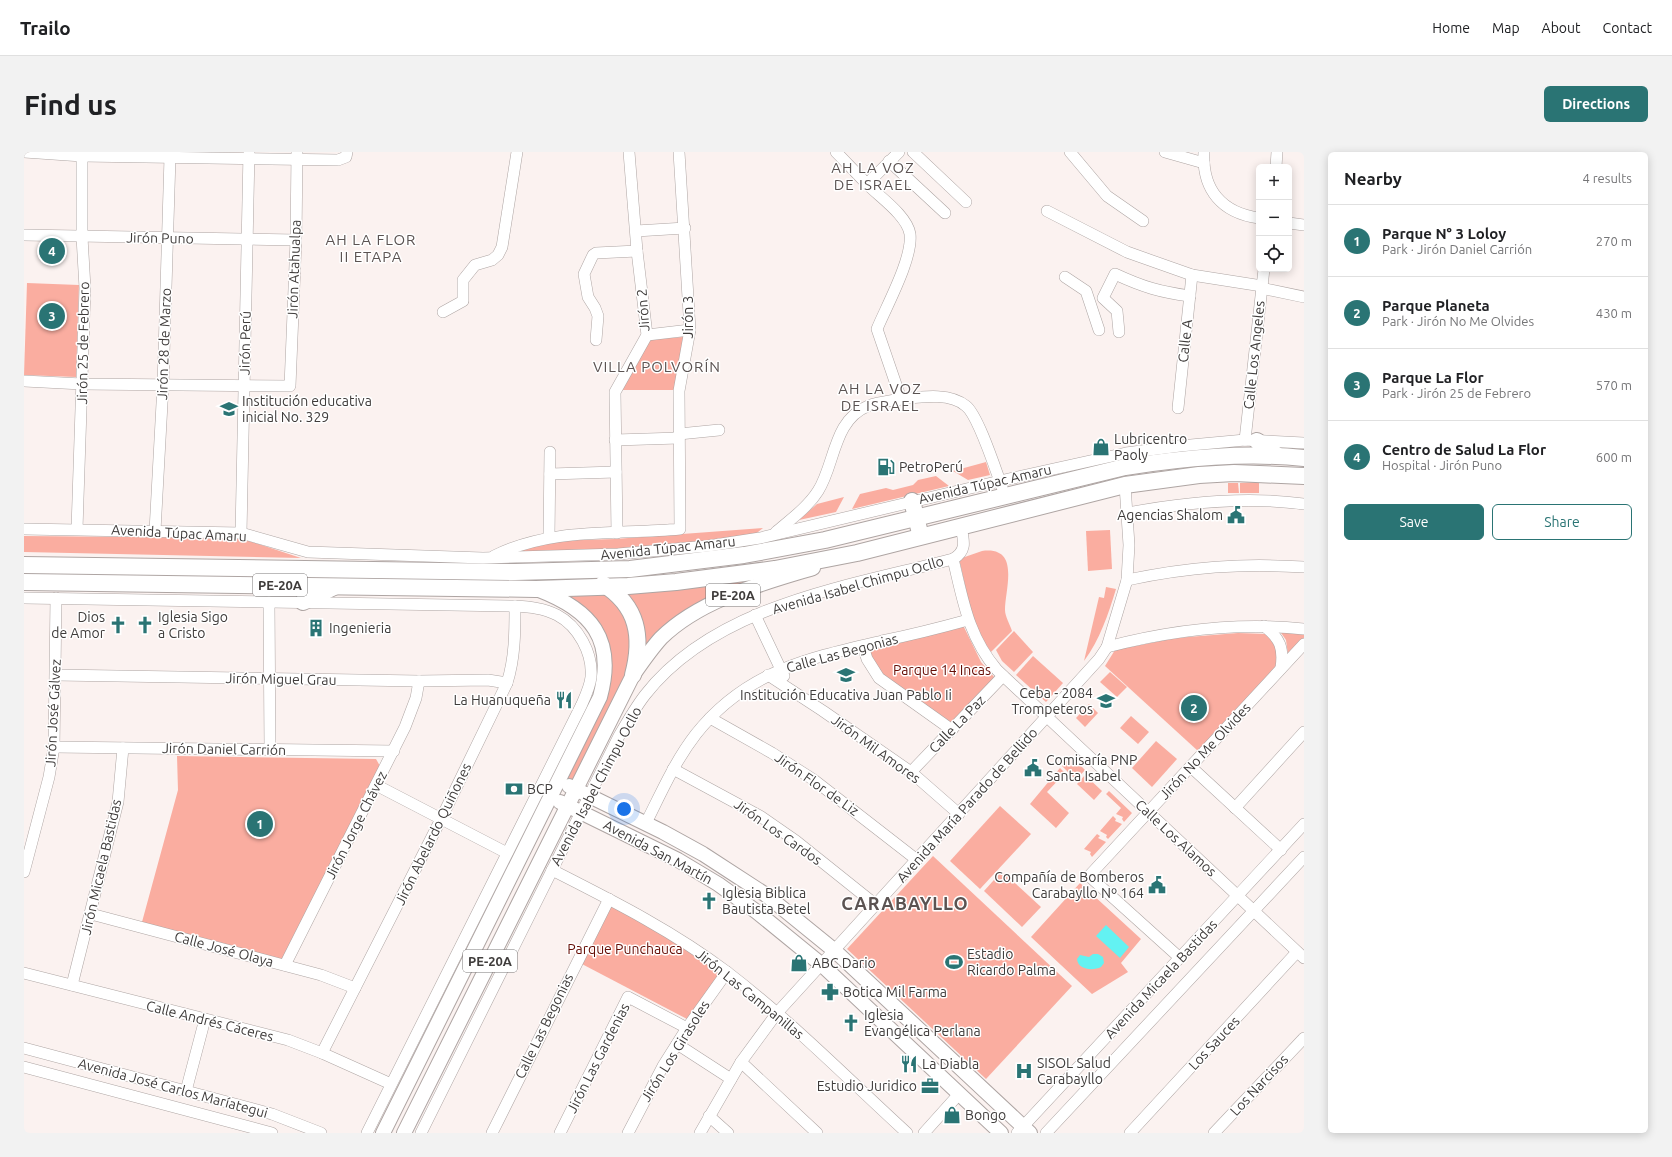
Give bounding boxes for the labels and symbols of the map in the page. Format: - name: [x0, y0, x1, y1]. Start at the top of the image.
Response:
- district label: AH LA VOZ DE ISRAEL: [831, 159, 915, 193]
- street label: Jirón Atahualpa: [284, 219, 304, 319]
- street label: Jirón Puno: [126, 229, 194, 247]
- district label: AH LA FLOR II ETAPA: [326, 231, 416, 265]
- pin: 4: [39, 236, 65, 266]
- street label: Jirón 25 de Febrero: [74, 281, 92, 405]
- street label: Jirón 28 de Marzo: [154, 288, 174, 400]
- street label: Jirón 2: [634, 288, 652, 332]
- street label: Jirón 3: [680, 296, 696, 338]
- street label: Calle Los Angeles: [1240, 300, 1268, 410]
- pin: 3: [39, 301, 65, 331]
- street label: Jirón Perú: [236, 311, 254, 375]
- street label: Calle A: [1175, 319, 1195, 363]
- district label: VILLA POLVORÍN: [593, 358, 721, 375]
- district label: AH LA VOZ DE ISRAEL: [838, 380, 922, 414]
- place label: Institución educativa inicial No. 329: [242, 393, 372, 425]
- school or university icon: Institución educativa inicial No. 329: [219, 399, 239, 419]
- place label: Lubricentro Paoly: [1114, 431, 1187, 463]
- shop icon: Lubricentro Paoly: [1091, 437, 1111, 457]
- fuel station icon: PetroPerú: [876, 457, 896, 477]
- place label: PetroPerú: [899, 459, 963, 475]
- street label: Avenida Túpac Amaru: [917, 461, 1053, 507]
- public building icon: Agencias Shalom: [1226, 505, 1246, 525]
- place label: Agencias Shalom: [1117, 507, 1223, 523]
- street label: Avenida Túpac Amaru: [111, 521, 247, 545]
- street label: Avenida Túpac Amaru: [600, 533, 736, 563]
- street label: Avenida Isabel Chimpu Ocllo: [771, 553, 945, 617]
- road number: PE-20A: [253, 574, 307, 596]
- road number: PE-20A: [706, 584, 760, 606]
- place label: Dios de Amor: [51, 609, 106, 641]
- place label: Iglesia Sigo a Cristo: [158, 609, 228, 641]
- church icon: Dios de Amor: [108, 615, 128, 635]
- church icon: Iglesia Sigo a Cristo: [135, 615, 155, 635]
- building icon: Ingenieria: [306, 618, 326, 638]
- place label: Ingenieria: [329, 620, 391, 636]
- street label: Calle Las Begonias: [784, 630, 900, 676]
- street label: Jirón José Gálvez: [42, 659, 64, 767]
- park label: Parque 14 Incas: [893, 662, 991, 678]
- school or university icon: Institución Educativa Juan Pablo Ii: [836, 665, 856, 685]
- street label: Jirón Miguel Grau: [225, 670, 337, 688]
- place label: Ceba - 2084 Trompeteros: [1011, 685, 1093, 717]
- place label: Institución Educativa Juan Pablo Ii: [740, 687, 952, 703]
- restaurant icon: La Huanuqueña: [554, 690, 574, 710]
- school or university icon: Ceba - 2084 Trompeteros: [1096, 691, 1116, 711]
- place label: La Huanuqueña: [453, 692, 551, 708]
- street label: Calle La Paz: [926, 692, 988, 756]
- pin: 2: [1181, 693, 1207, 723]
- street label: Jirón No Me Olvides: [1156, 699, 1254, 803]
- street label: Avenida Isabel Chimpu Ocllo: [547, 704, 645, 868]
- street label: Jirón Mil Amores: [828, 711, 924, 787]
- street label: Avenida María Parado de Bellido: [893, 724, 1041, 886]
- street label: Jirón Daniel Carrión: [162, 740, 286, 758]
- street label: Jirón Flor de Liz: [772, 749, 862, 819]
- place label: Comisaría PNP Santa Isabel: [1046, 752, 1137, 784]
- public building icon: Comisaría PNP Santa Isabel: [1023, 758, 1043, 778]
- street label: Jirón Abelardo Quiñones: [392, 760, 474, 908]
- street label: Jirón Jorge Chávez: [322, 768, 390, 882]
- bank icon: BCP: [504, 779, 524, 799]
- place label: BCP: [527, 781, 553, 797]
- street label: Jirón Los Cardos: [731, 796, 825, 868]
- street label: Calle Los Alamos: [1132, 796, 1220, 880]
- street label: Jirón Micaela Bastidas: [78, 798, 124, 936]
- your location: [614, 799, 634, 819]
- pin: 1: [247, 809, 273, 839]
- street label: Avenida San Martín: [601, 817, 715, 887]
- place label: Compañía de Bomberos Carabayllo Nº 164: [994, 869, 1144, 901]
- public building icon: Compañía de Bomberos Carabayllo Nº 164: [1147, 875, 1167, 895]
- place label: Iglesia Biblica Bautista Betel: [722, 885, 811, 917]
- church icon: Iglesia Biblica Bautista Betel: [699, 891, 719, 911]
- district label: CARABAYLLO: [841, 893, 969, 913]
- street label: Avenida Micaela Bastidas: [1102, 916, 1220, 1042]
- street label: Calle José Olaya: [173, 928, 275, 970]
- park label: Parque Punchauca: [567, 941, 683, 957]
- street label: Jirón Las Campanillas: [693, 946, 807, 1042]
- place label: Estadio Ricardo Palma: [967, 946, 1056, 978]
- road number: PE-20A: [463, 950, 517, 972]
- sports icon: Estadio Ricardo Palma: [944, 952, 964, 972]
- shop icon: ABC Dario: [789, 953, 809, 973]
- place label: ABC Dario: [812, 955, 876, 971]
- street label: Calle Las Begonias: [512, 971, 576, 1081]
- pharmacy icon: Botica Mil Farma: [820, 982, 840, 1002]
- place label: Botica Mil Farma: [843, 984, 947, 1000]
- street label: Calle Andrés Cáceres: [145, 997, 275, 1045]
- street label: Jirón Los Girasoles: [637, 997, 713, 1105]
- street label: Jirón Las Gardenias: [563, 1000, 633, 1116]
- place label: Iglesia Evangélica Perlana: [864, 1007, 981, 1039]
- church icon: Iglesia Evangélica Perlana: [841, 1013, 861, 1033]
- street label: Los Sauces: [1185, 1013, 1243, 1073]
- street label: Los Narcisos: [1227, 1051, 1291, 1119]
- restaurant icon: La Diabla: [899, 1054, 919, 1074]
- street label: Avenida José Carlos Maríategui: [76, 1055, 270, 1121]
- place label: SISOL Salud Carabayllo: [1037, 1055, 1111, 1087]
- place label: La Diabla: [922, 1056, 979, 1072]
- hospital icon: SISOL Salud Carabayllo: [1014, 1061, 1034, 1081]
- office icon: Estudio Juridico: [920, 1076, 940, 1096]
- place label: Estudio Juridico: [817, 1078, 917, 1094]
- shop icon: Bongo: [942, 1105, 962, 1125]
- place label: Bongo: [965, 1107, 1006, 1123]

